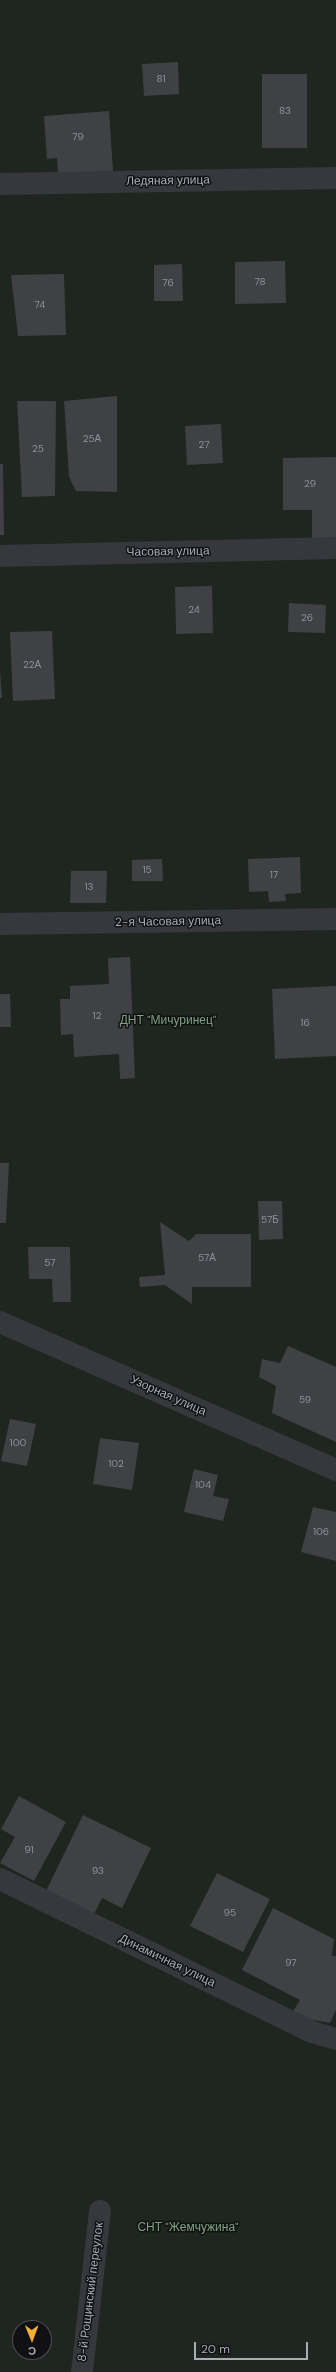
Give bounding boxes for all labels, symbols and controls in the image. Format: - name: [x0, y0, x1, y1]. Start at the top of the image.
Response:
- house number: 81: [157, 73, 165, 85]
- house number: 83: [279, 105, 291, 117]
- house number: 79: [72, 131, 84, 143]
- street label: Ледяная улица: [126, 173, 210, 189]
- house number: 78: [254, 276, 266, 288]
- house number: 76: [162, 277, 174, 289]
- house number: 74: [35, 299, 45, 311]
- house number: 25А: [83, 433, 101, 445]
- house number: 27: [199, 439, 209, 451]
- house number: 25: [32, 443, 44, 455]
- house number: 29: [304, 478, 316, 490]
- street label: Часовая улица: [126, 544, 210, 560]
- house number: 24: [188, 604, 200, 616]
- house number: 26: [301, 612, 313, 624]
- house number: 22А: [23, 659, 41, 671]
- house number: 15: [142, 864, 152, 876]
- house number: 17: [270, 869, 278, 881]
- house number: 13: [84, 881, 94, 893]
- street label: 2-я Часовая улица: [115, 914, 221, 930]
- house number: 12: [93, 1010, 101, 1022]
- park label: ДНТ "Мичуринец": [120, 1014, 216, 1028]
- house number: 16: [300, 1017, 310, 1029]
- house number: 57Б: [261, 1214, 279, 1226]
- house number: 57А: [198, 1252, 216, 1264]
- house number: 57: [44, 1257, 56, 1269]
- street label: Узорная улица: [128, 1373, 208, 1419]
- house number: 59: [299, 1394, 311, 1406]
- house number: 100: [10, 1437, 26, 1449]
- house number: 102: [108, 1458, 124, 1470]
- house number: 104: [195, 1479, 211, 1491]
- house number: 106: [313, 1526, 329, 1538]
- house number: 91: [24, 1844, 34, 1856]
- house number: 93: [92, 1865, 104, 1877]
- house number: 95: [224, 1907, 236, 1919]
- street label: Динамичная улица: [117, 1931, 217, 1991]
- house number: 97: [285, 1957, 297, 1969]
- park label: СНТ "Жемчужина": [137, 2221, 239, 2235]
- street label: 8-й Рощинский переулок: [75, 2222, 107, 2362]
- north arrow: [12, 2320, 52, 2360]
- scale bar: [196, 2334, 310, 2360]
- text: 20 m: [201, 2341, 230, 2357]
- text: С: [28, 2344, 36, 2358]

